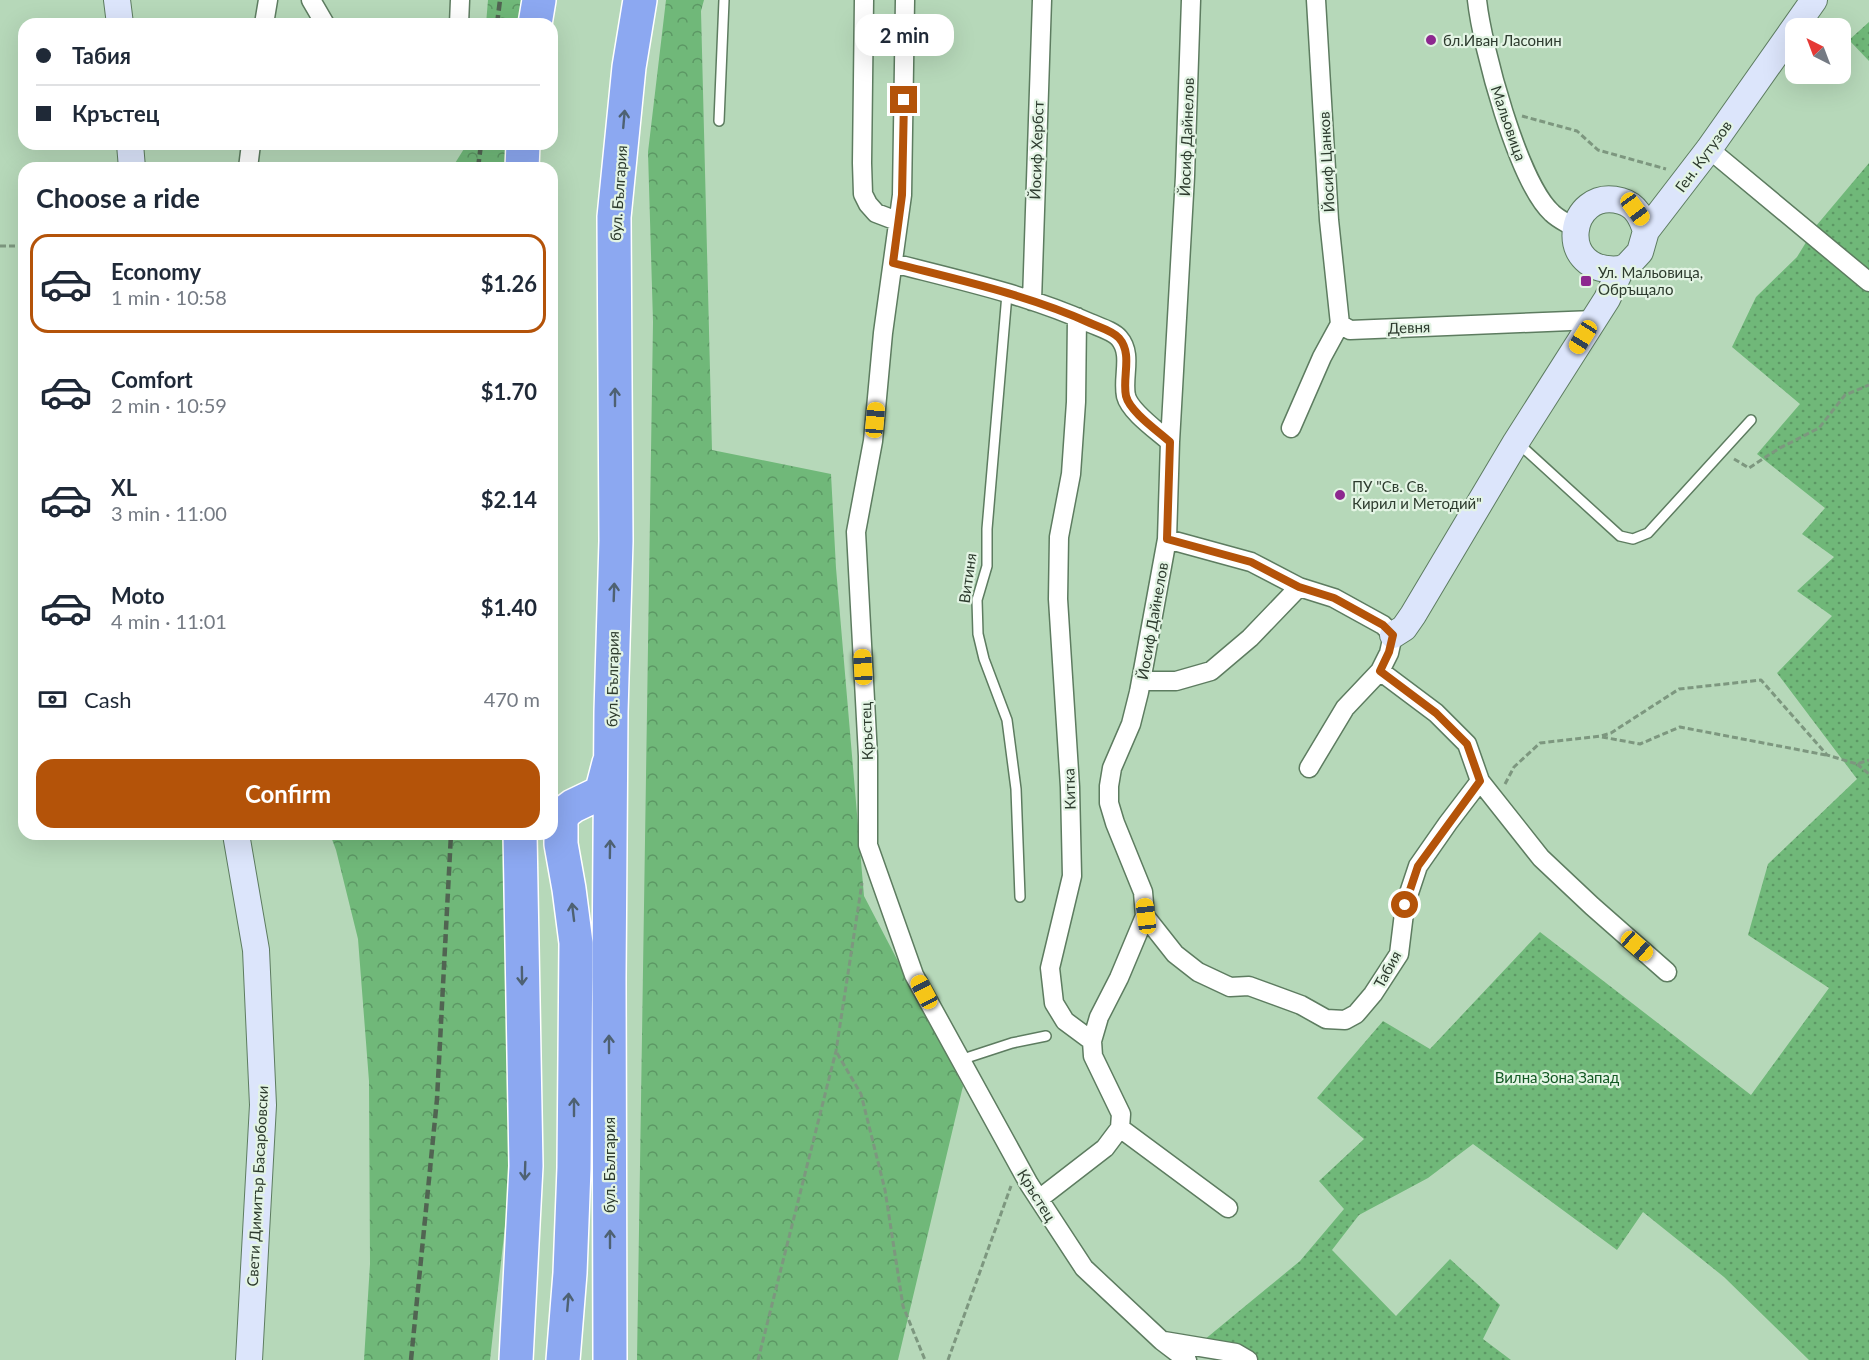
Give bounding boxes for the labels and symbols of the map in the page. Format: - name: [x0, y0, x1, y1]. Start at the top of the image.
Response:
- callout: 2 min: [854, 13, 954, 55]
- north arrow: [1785, 18, 1851, 84]
- place label: бл.Иван Ласонин: [1443, 31, 1562, 49]
- marker: бл.Иван Ласонин: [1424, 33, 1438, 47]
- street label: Йосиф Дайнелов: [1175, 77, 1197, 197]
- street label: Мальовица: [1488, 83, 1530, 163]
- route end: [890, 86, 917, 113]
- street label: Йосиф Хербст: [1025, 100, 1047, 200]
- one-way arrow: [619, 109, 630, 129]
- street label: Йосиф Цанков: [1314, 111, 1338, 213]
- street label: Ген. Кутузов: [1671, 117, 1735, 195]
- street label: бул. България: [606, 144, 630, 242]
- car: [1617, 189, 1653, 229]
- place label: Ул. Мальовица, Обръщало: [1598, 263, 1703, 298]
- marker: Ул. Мальовица, Обръщало: [1579, 274, 1593, 288]
- street label: Девня: [1387, 317, 1431, 337]
- car: [1566, 317, 1600, 357]
- one-way arrow: [609, 388, 621, 408]
- car: [864, 401, 886, 439]
- place label: ПУ "Св. Св. Кирил и Методий": [1352, 477, 1482, 512]
- marker: ПУ "Св. Св. Кирил и Методий": [1333, 488, 1347, 502]
- street label: Витиня: [955, 552, 979, 604]
- street label: Йосиф Дайнелов: [1133, 561, 1171, 681]
- one-way arrow: [609, 583, 620, 603]
- street label: бул. България: [602, 631, 622, 727]
- car: [853, 649, 873, 685]
- street label: Кръстец: [856, 702, 876, 760]
- street label: Китка: [1059, 768, 1079, 810]
- one-way arrow: [604, 839, 616, 859]
- route start: [1391, 891, 1418, 918]
- car: [1135, 897, 1157, 935]
- one-way arrow: [567, 903, 578, 922]
- car: [1618, 927, 1656, 965]
- street label: Табия: [1370, 947, 1404, 991]
- one-way arrow: [516, 966, 528, 986]
- car: [908, 972, 940, 1012]
- one-way arrow: [603, 1034, 615, 1054]
- park label: Вилна Зона Запад: [1495, 1068, 1619, 1086]
- street label: Свети Димитър Басарбовски: [243, 1085, 271, 1287]
- one-way arrow: [568, 1097, 580, 1117]
- street label: бул. България: [600, 1117, 618, 1213]
- one-way arrow: [520, 1161, 531, 1181]
- street label: Кръстец: [1014, 1165, 1060, 1225]
- one-way arrow: [604, 1229, 616, 1249]
- one-way arrow: [563, 1292, 574, 1312]

